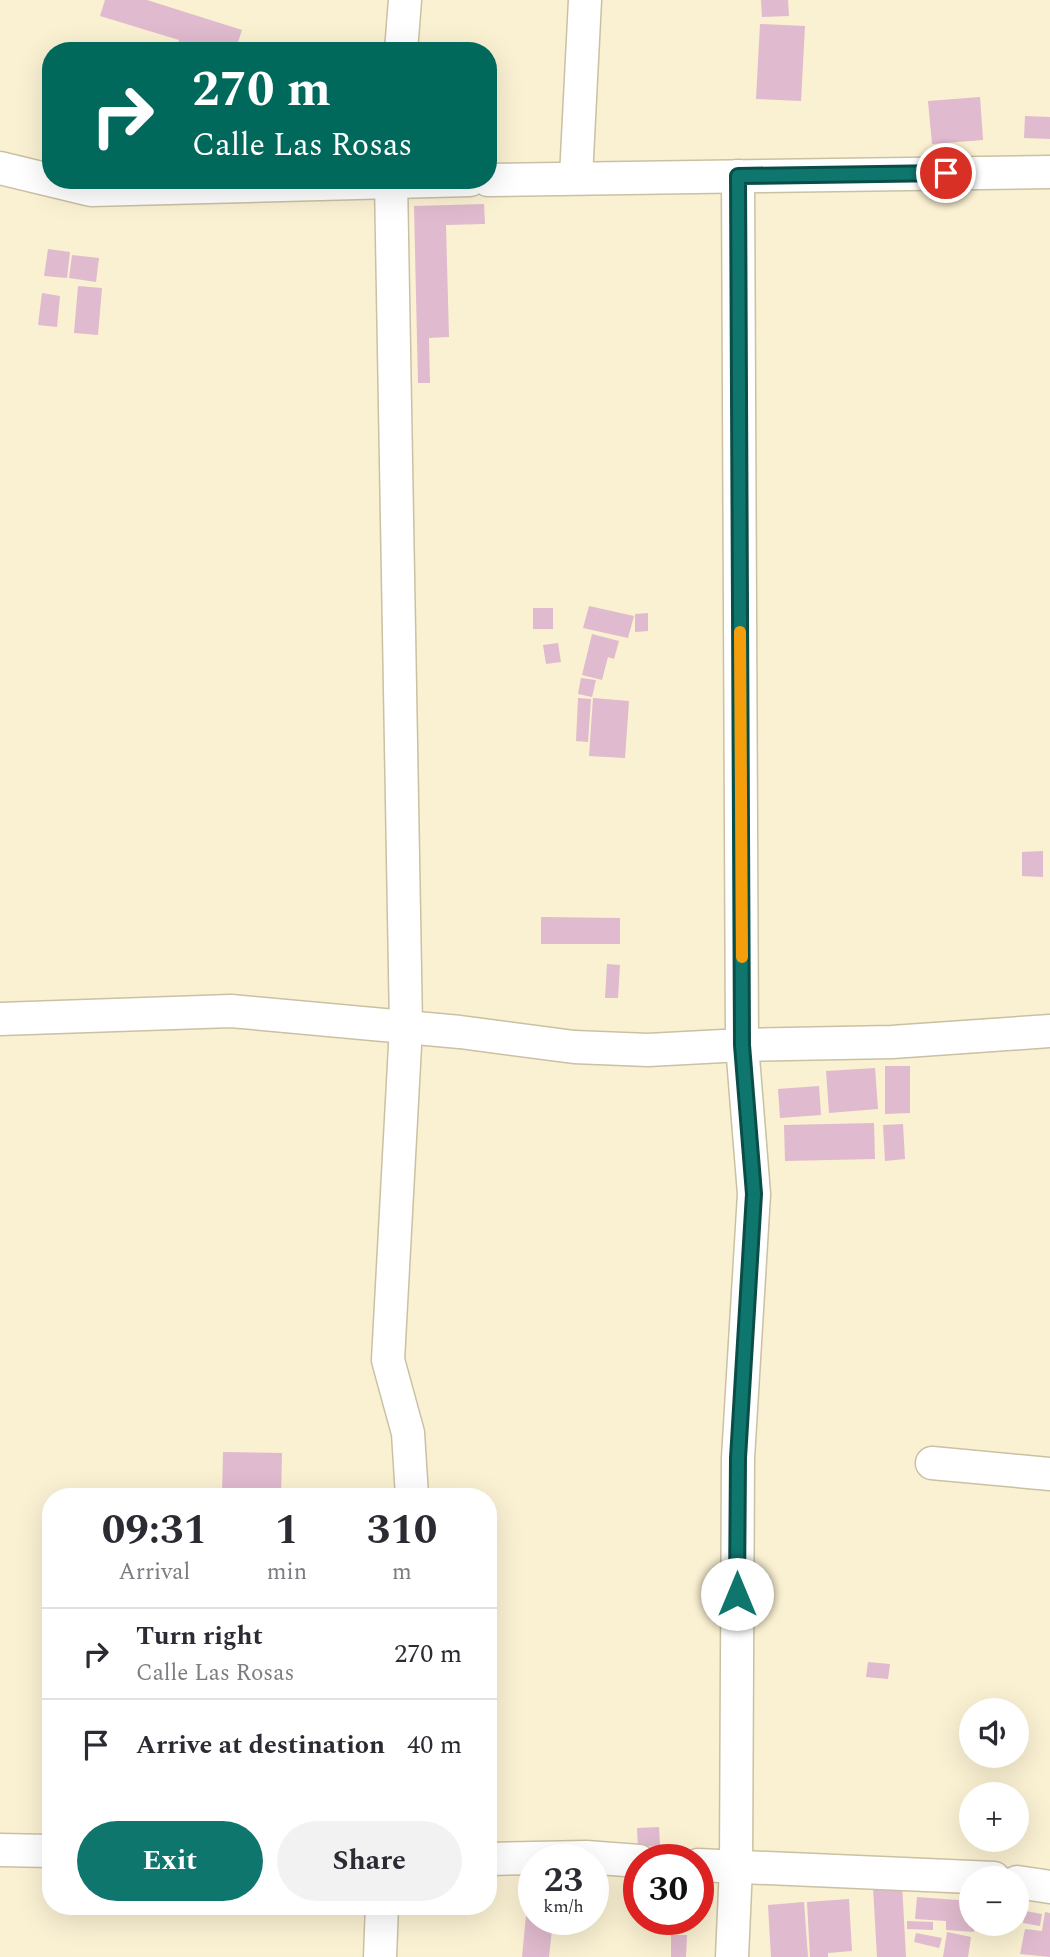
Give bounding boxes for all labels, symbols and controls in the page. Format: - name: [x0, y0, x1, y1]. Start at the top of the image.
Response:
- text: 270 m: [192, 53, 331, 128]
- icon: right: [77, 70, 168, 161]
- text: Calle Las Rosas: [192, 121, 412, 170]
- pin: [916, 143, 976, 203]
- icon: arrive: [927, 154, 965, 192]
- text: 09:31: [102, 1499, 207, 1562]
- text: 1: [275, 1499, 299, 1562]
- text: 310: [367, 1499, 437, 1562]
- text: Arrival: [119, 1555, 190, 1590]
- text: min: [267, 1555, 307, 1590]
- text: m: [392, 1555, 412, 1590]
- position arrow: [700, 1557, 774, 1631]
- text: Turn right: [136, 1616, 263, 1656]
- text: 270 m: [394, 1634, 462, 1674]
- icon: right: [77, 1635, 115, 1673]
- text: Calle Las Rosas: [136, 1656, 294, 1691]
- map controls: [959, 1698, 1029, 1936]
- button: sound: [959, 1698, 1029, 1768]
- text: Arrive at destination: [136, 1725, 385, 1765]
- text: 40 m: [407, 1725, 462, 1765]
- icon: arrive: [77, 1726, 115, 1764]
- button: +: [959, 1782, 1029, 1852]
- button: Exit: [77, 1821, 263, 1901]
- button: Share: [277, 1821, 462, 1901]
- speed limit sign: 30: [623, 1844, 714, 1935]
- text: 23: [544, 1854, 583, 1907]
- button: −: [959, 1866, 1029, 1936]
- text: km/h: [543, 1893, 584, 1920]

